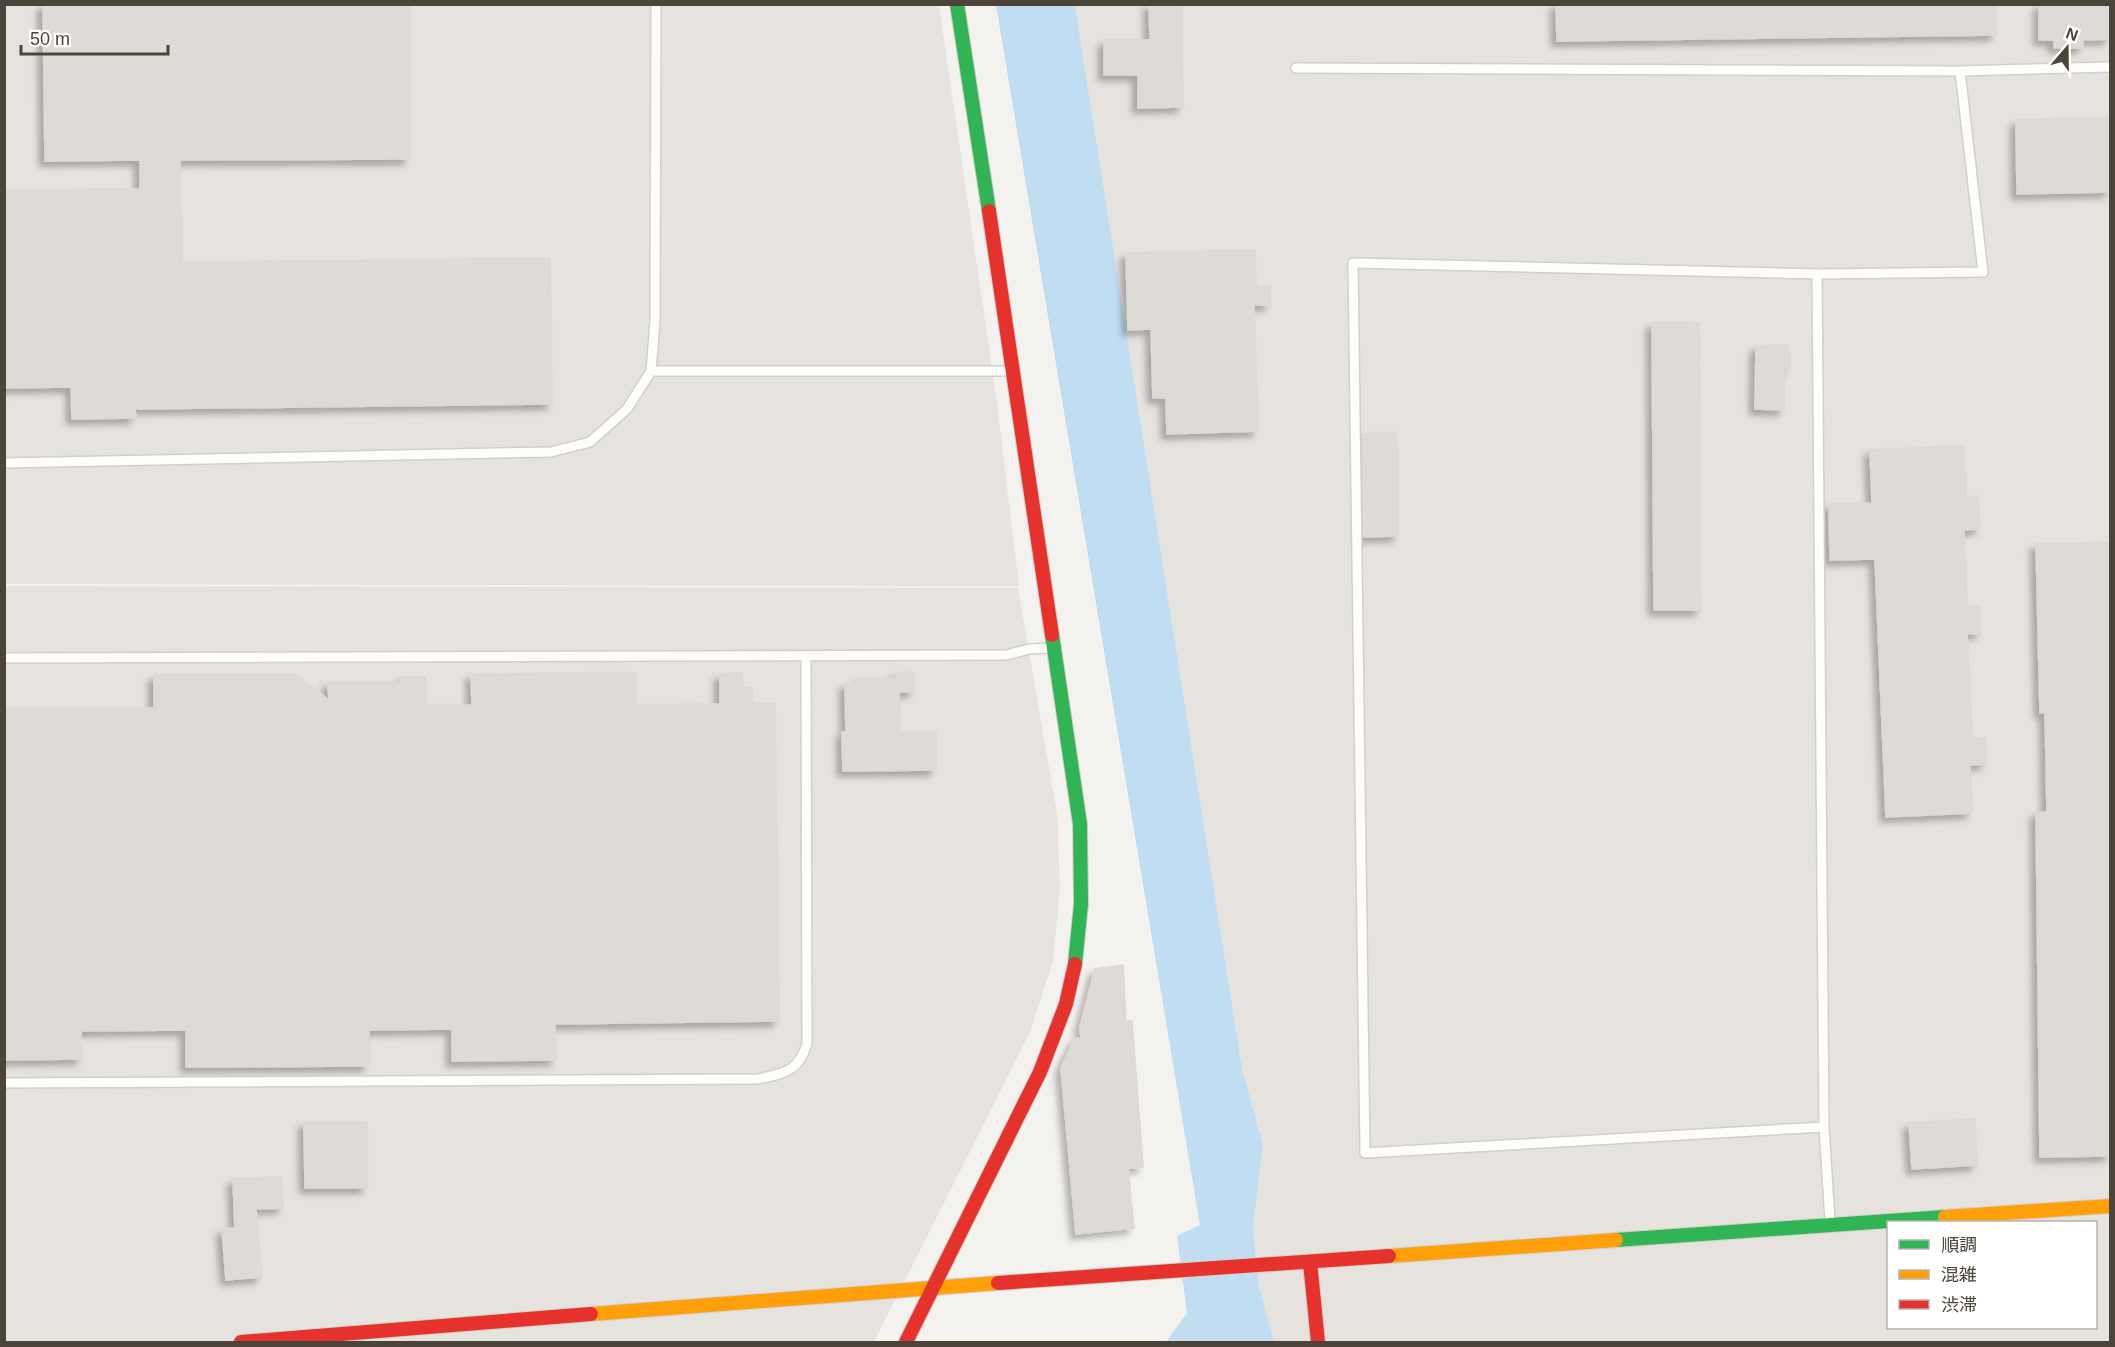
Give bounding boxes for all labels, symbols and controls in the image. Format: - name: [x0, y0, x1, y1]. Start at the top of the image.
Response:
- scale bar: [21, 18, 168, 56]
- north arrow: [2037, 18, 2097, 78]
- text: N: [2064, 24, 2080, 44]
- text: 50 m: [30, 29, 70, 49]
- legend: [1887, 1221, 2097, 1329]
- text: 順調: [1941, 1235, 1977, 1255]
- text: 混雑: [1941, 1265, 1977, 1285]
- text: 渋滞: [1941, 1295, 1977, 1315]

